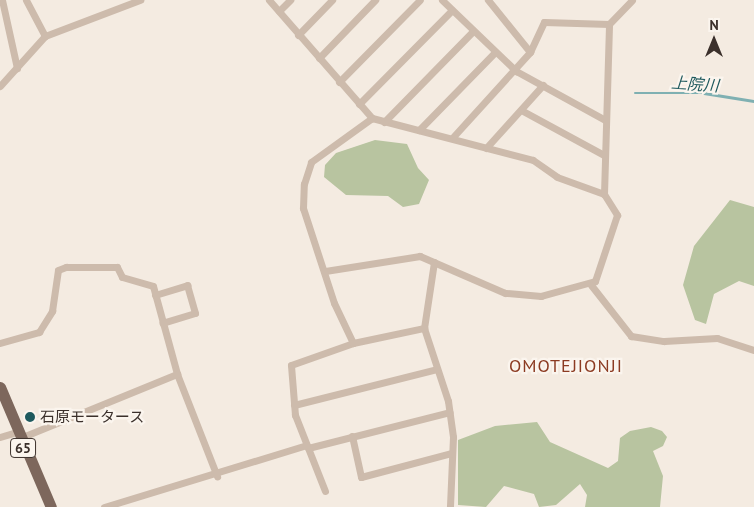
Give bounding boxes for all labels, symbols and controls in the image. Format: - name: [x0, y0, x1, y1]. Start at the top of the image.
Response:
- north arrow: [689, 15, 739, 65]
- text: N: [709, 16, 719, 34]
- water label: 上院川: [670, 73, 720, 95]
- district label: OMOTEJIONJI: [508, 355, 624, 377]
- place label: 石原モータース: [40, 408, 145, 426]
- marker: 石原モータース: [24, 411, 36, 423]
- road number: 65: [9, 436, 37, 459]

